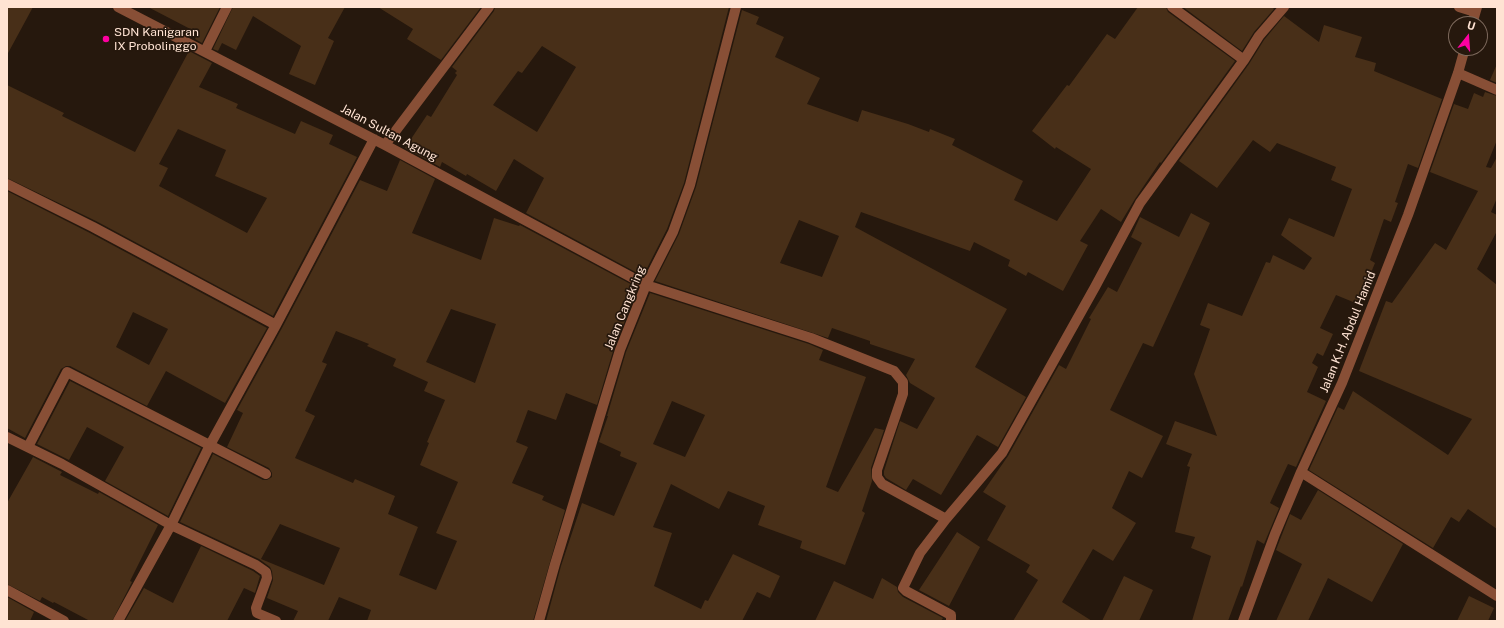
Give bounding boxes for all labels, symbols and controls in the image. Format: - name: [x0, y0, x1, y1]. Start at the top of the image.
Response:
- north arrow: [1448, 16, 1488, 56]
- text: U: [1466, 19, 1477, 32]
- place label: SDN Kanigaran IX Probolinggo: [114, 25, 199, 53]
- marker: SDN Kanigaran IX Probolinggo: [101, 34, 111, 44]
- street label: Jalan Sultan Agung: [338, 101, 440, 165]
- street label: Jalan Cangkring: [602, 264, 648, 352]
- street label: Jalan K.H. Abdul Hamid: [1317, 269, 1379, 395]

